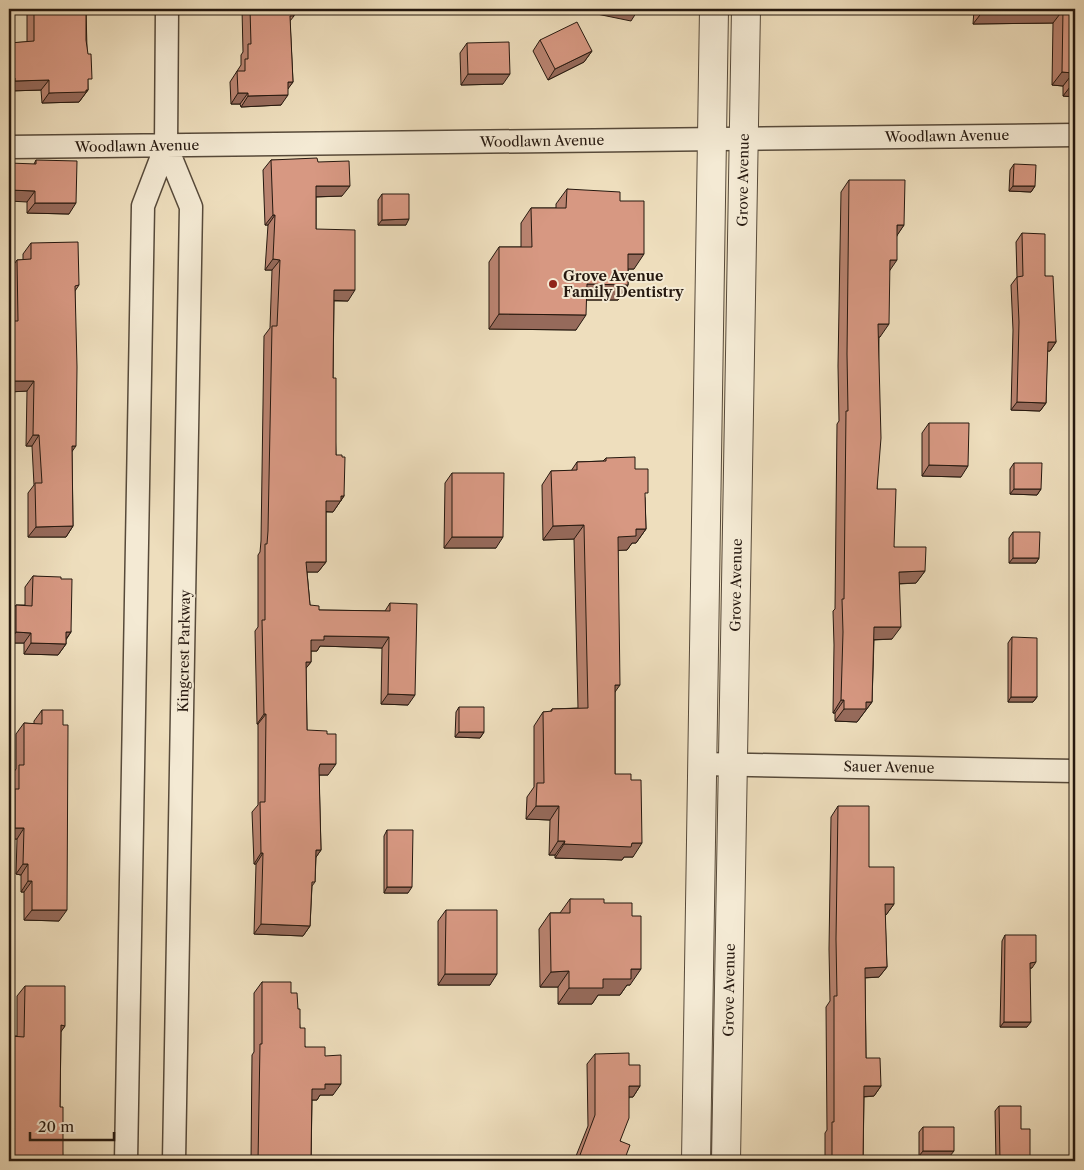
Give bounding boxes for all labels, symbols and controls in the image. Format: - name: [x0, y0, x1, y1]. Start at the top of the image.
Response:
- street label: Woodlawn Avenue: [884, 126, 1009, 146]
- street label: Woodlawn Avenue: [479, 131, 604, 151]
- street label: Grove Avenue: [733, 133, 753, 227]
- street label: Woodlawn Avenue: [74, 136, 199, 156]
- place label: Grove Avenue Family Dentistry: [563, 267, 684, 301]
- marker: Grove Avenue Family Dentistry: [547, 278, 559, 290]
- street label: Grove Avenue: [726, 538, 746, 632]
- street label: Kingcrest Parkway: [174, 589, 194, 713]
- street label: Sauer Avenue: [843, 757, 935, 777]
- street label: Grove Avenue: [719, 943, 739, 1037]
- scale bar: [30, 1110, 114, 1142]
- text: 20 m: [38, 1117, 74, 1136]

